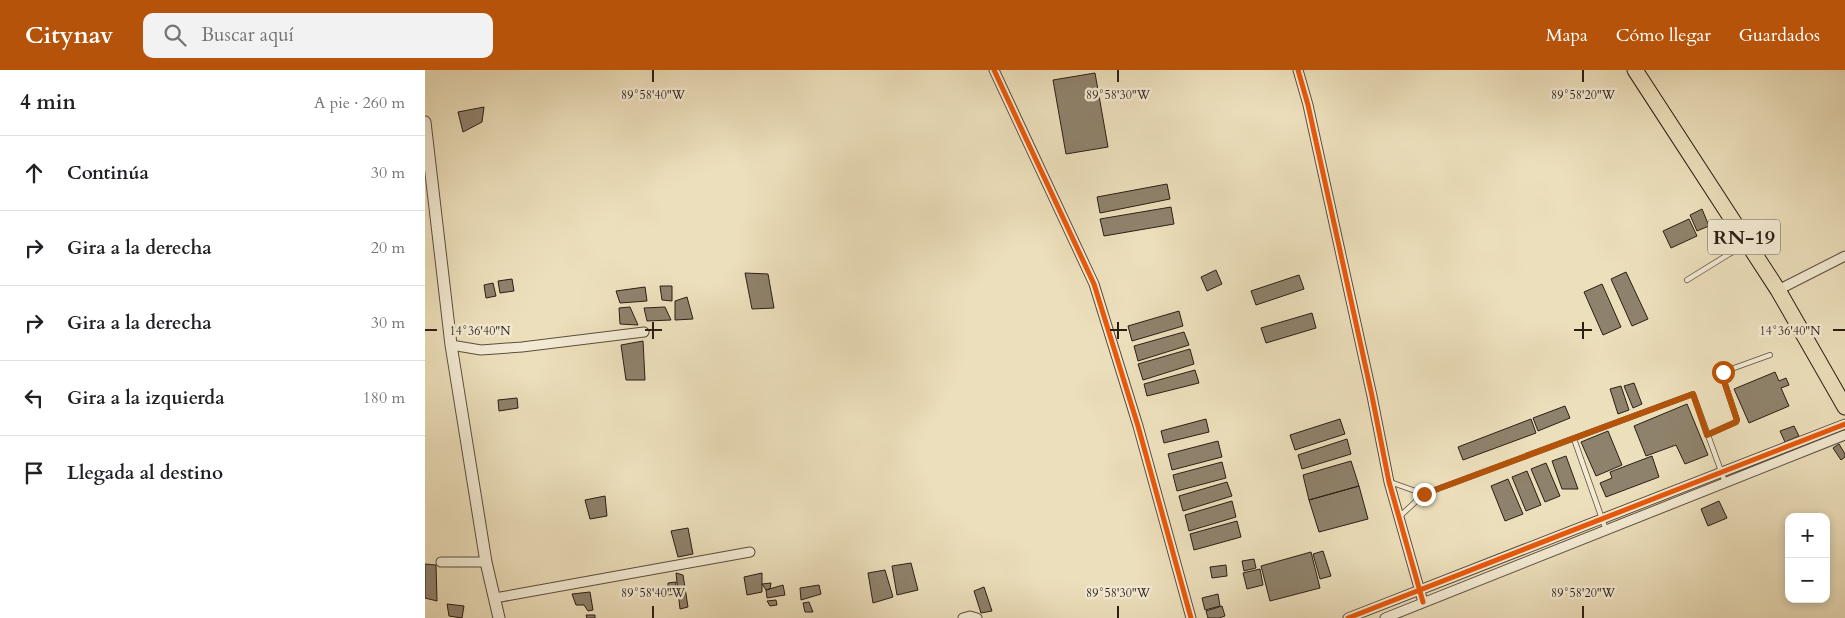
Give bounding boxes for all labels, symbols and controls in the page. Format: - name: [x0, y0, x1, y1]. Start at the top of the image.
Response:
- search box: [143, 13, 493, 58]
- text: Citynav: [25, 19, 113, 52]
- icon: search: [161, 21, 189, 49]
- text: Buscar aquí: [201, 22, 294, 48]
- text: Mapa: [1546, 23, 1588, 48]
- text: Cómo llegar: [1616, 23, 1711, 48]
- text: Guardados: [1739, 23, 1820, 48]
- text: 89°58'40"W: [621, 87, 686, 103]
- text: 89°58'30"W: [1086, 87, 1151, 103]
- text: 89°58'20"W: [1551, 87, 1616, 103]
- text: 4 min: [20, 88, 76, 117]
- text: A pie · 260 m: [314, 92, 405, 114]
- icon: ahead: [20, 159, 48, 187]
- text: Continúa: [67, 160, 149, 186]
- text: 30 m: [371, 162, 405, 184]
- road number: RN-19: [1708, 220, 1780, 254]
- icon: right: [20, 234, 48, 262]
- text: Gira a la derecha: [67, 235, 212, 261]
- text: 20 m: [371, 237, 405, 259]
- icon: right: [20, 309, 48, 337]
- text: Gira a la derecha: [67, 310, 212, 336]
- text: 30 m: [371, 312, 405, 334]
- text: 14°36'40"N: [450, 323, 511, 339]
- text: 14°36'40"N: [1760, 323, 1821, 339]
- route start: [1712, 361, 1735, 384]
- icon: left: [20, 384, 48, 412]
- text: Gira a la izquierda: [67, 385, 225, 411]
- text: 180 m: [363, 387, 405, 409]
- icon: arrive: [20, 459, 48, 487]
- text: Llegada al destino: [67, 460, 223, 486]
- route end: [1413, 483, 1436, 506]
- map controls: [1785, 513, 1830, 603]
- button: +: [1785, 513, 1830, 558]
- button: −: [1785, 558, 1830, 603]
- text: 89°58'40"W: [621, 585, 686, 601]
- text: 89°58'30"W: [1086, 585, 1151, 601]
- text: 89°58'20"W: [1551, 585, 1616, 601]

